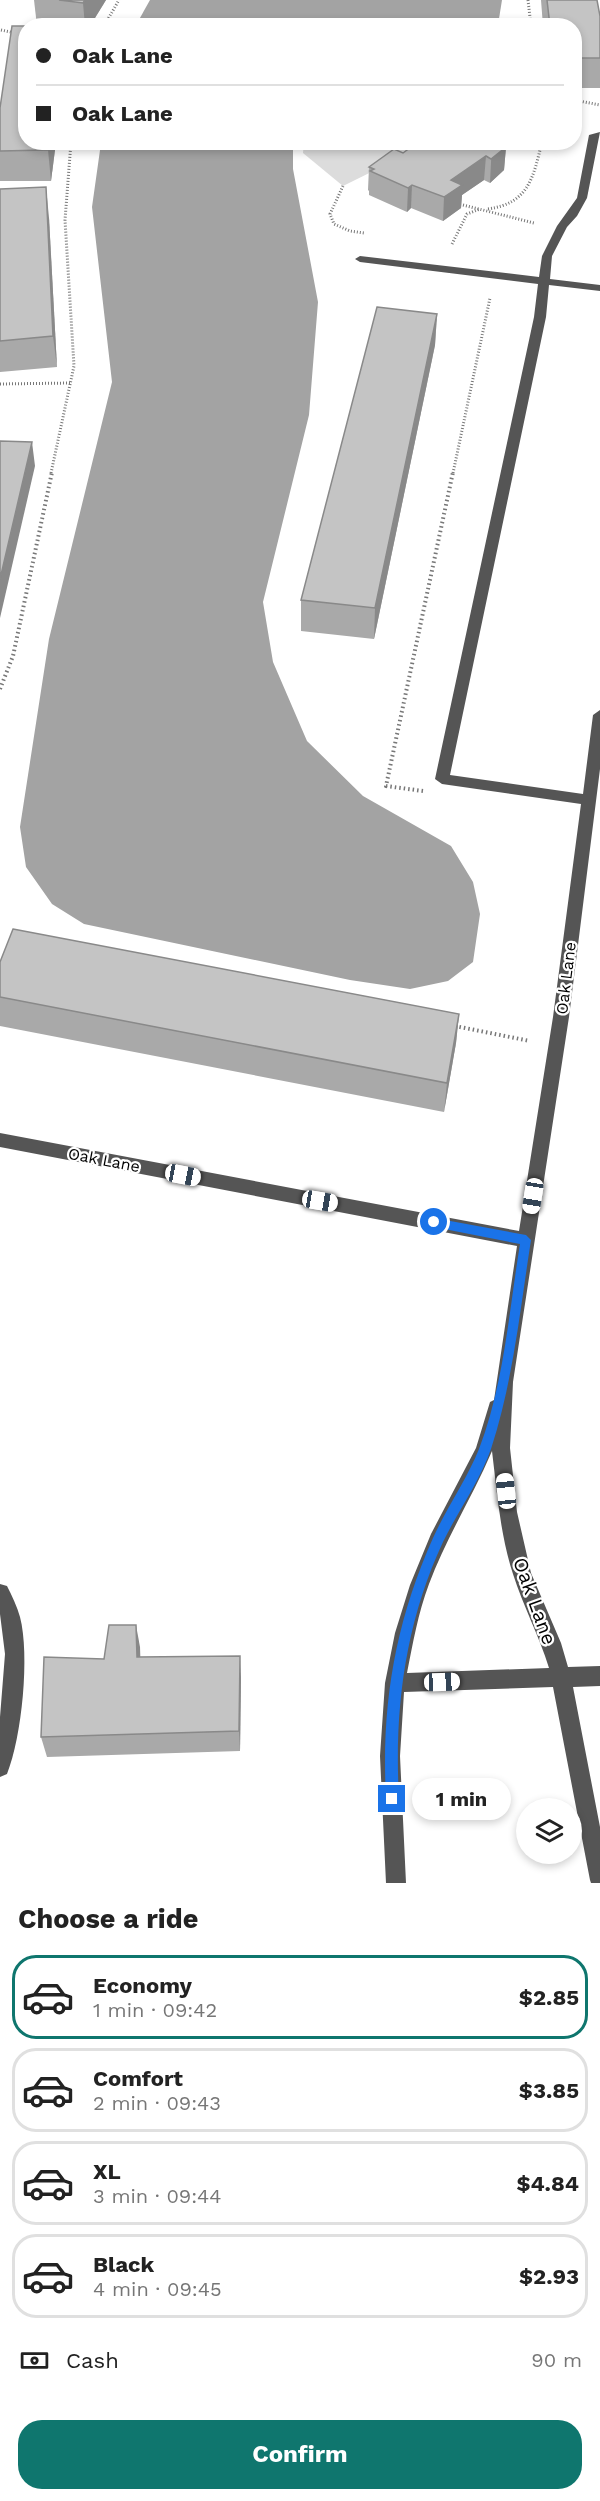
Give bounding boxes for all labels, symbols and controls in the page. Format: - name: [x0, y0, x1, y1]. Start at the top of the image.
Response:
- text: Oak Lane: [72, 43, 173, 68]
- text: Oak Lane: [72, 101, 173, 126]
- street label: Oak Lane: [552, 941, 580, 1015]
- street label: Oak Lane: [66, 1144, 142, 1176]
- car: [164, 1163, 202, 1187]
- car: [521, 1177, 545, 1215]
- car: [301, 1189, 339, 1213]
- route start: [420, 1208, 447, 1235]
- car: [495, 1472, 517, 1510]
- street label: Oak Lane: [508, 1554, 562, 1648]
- car: [424, 1672, 460, 1692]
- callout: 1 min: [413, 1778, 512, 1820]
- route end: [378, 1785, 405, 1812]
- text: 1 min: [436, 1787, 487, 1811]
- map controls: [516, 1798, 582, 1864]
- button: layers: [516, 1798, 582, 1864]
- text: Choose a ride: [18, 1903, 198, 1935]
- icon: car: [21, 1970, 75, 2024]
- text: Economy: [93, 1973, 192, 1998]
- text: $2.85: [519, 1985, 579, 2010]
- text: 1 min · 09:42: [93, 1998, 217, 2022]
- icon: car: [21, 2063, 75, 2117]
- text: Comfort: [93, 2066, 183, 2091]
- text: $3.85: [519, 2078, 579, 2103]
- text: 2 min · 09:43: [93, 2091, 221, 2115]
- icon: car: [21, 2156, 75, 2210]
- text: XL: [93, 2159, 121, 2184]
- text: $4.84: [516, 2171, 579, 2196]
- text: 3 min · 09:44: [93, 2184, 222, 2208]
- icon: car: [21, 2249, 75, 2303]
- text: Black: [93, 2252, 154, 2277]
- text: $2.93: [519, 2264, 579, 2289]
- text: 4 min · 09:45: [93, 2277, 222, 2301]
- icon: cash: [18, 2344, 51, 2377]
- text: Cash: [66, 2348, 119, 2373]
- text: 90 m: [531, 2348, 582, 2372]
- button: Confirm: [18, 2420, 582, 2489]

